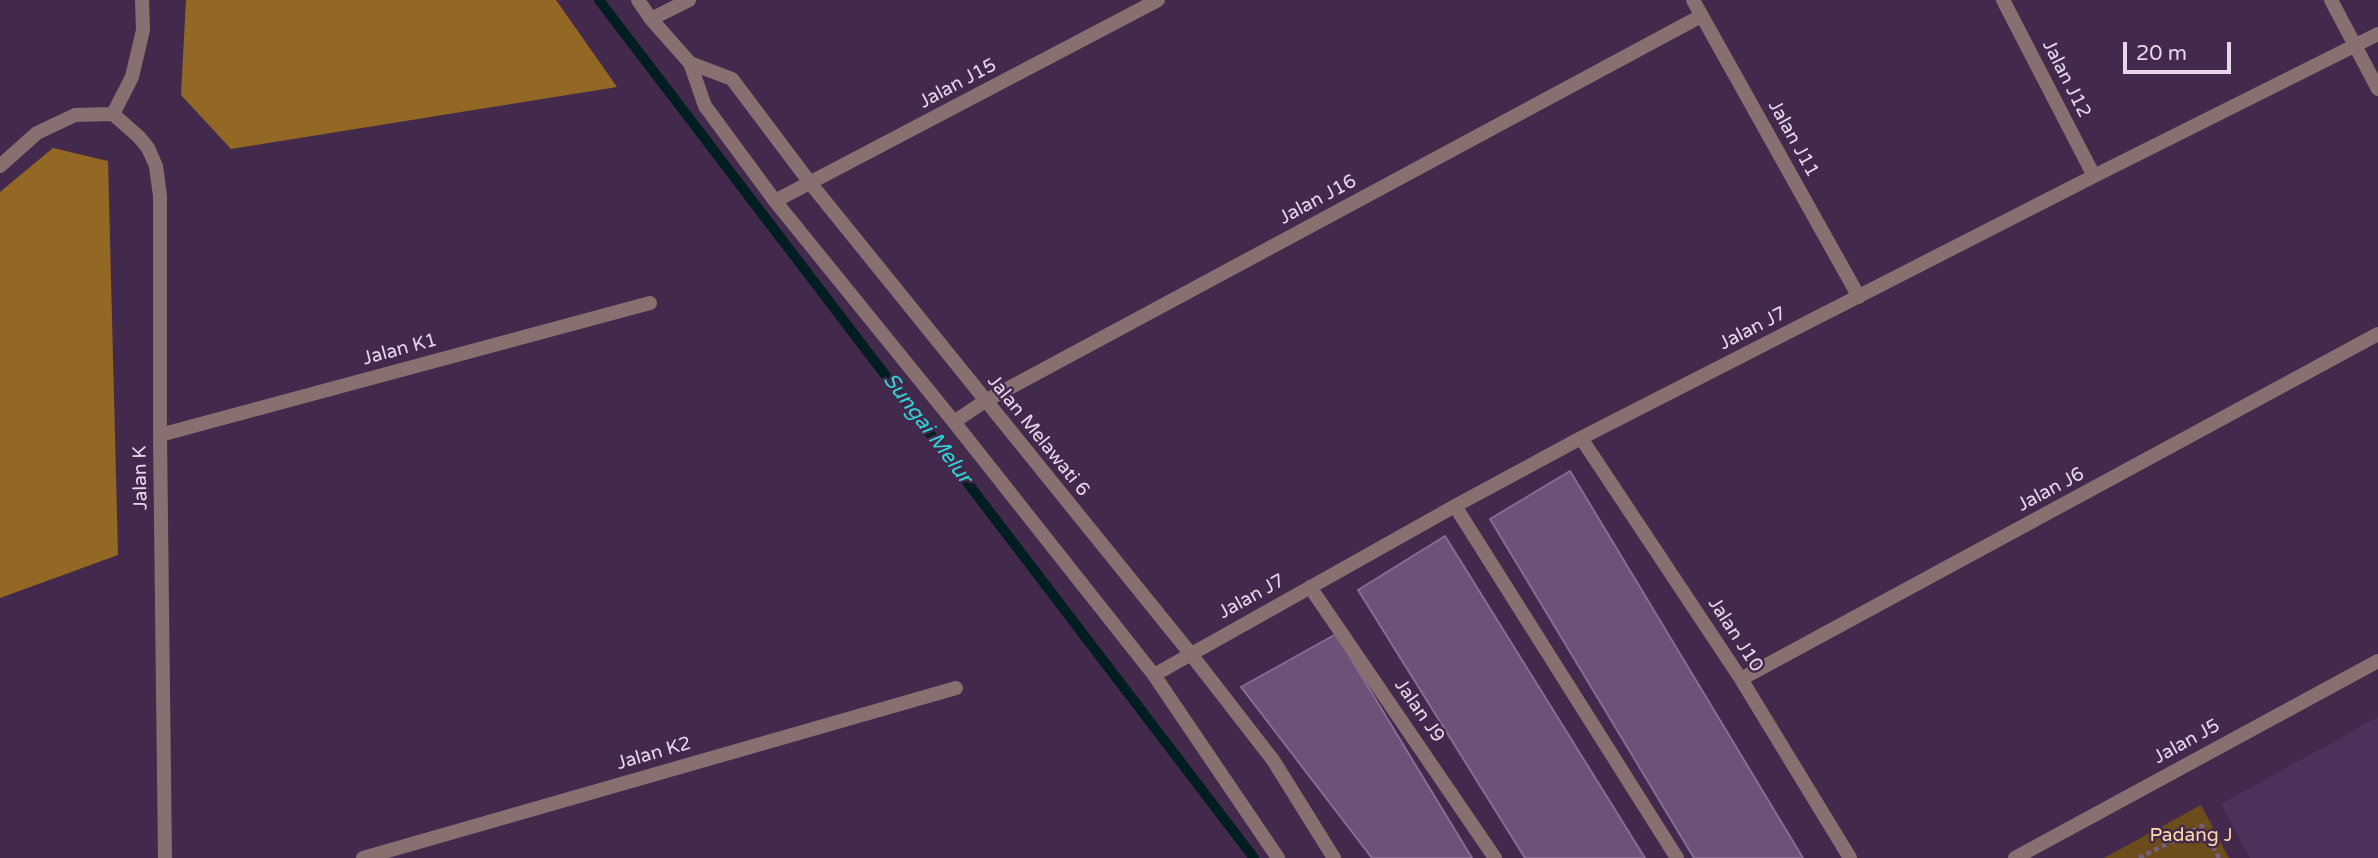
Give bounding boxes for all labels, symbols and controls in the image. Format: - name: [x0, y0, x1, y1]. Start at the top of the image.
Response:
- scale bar: [2126, 28, 2234, 72]
- street label: Jalan J12: [2037, 36, 2095, 122]
- text: 20 m: [2136, 41, 2187, 66]
- street label: Jalan J15: [915, 54, 1001, 114]
- street label: Jalan J11: [1763, 97, 1823, 181]
- street label: Jalan J16: [1275, 170, 1361, 230]
- street label: Jalan J7: [1716, 302, 1790, 356]
- street label: Jalan K1: [360, 329, 440, 371]
- water label: Sungai Melur: [877, 369, 977, 489]
- street label: Jalan Melawati 6: [982, 371, 1094, 501]
- street label: Jalan K: [129, 446, 153, 510]
- street label: Jalan J6: [2014, 463, 2088, 517]
- street label: Jalan J7: [1215, 570, 1289, 624]
- street label: Jalan J10: [1703, 593, 1767, 677]
- street label: Jalan J9: [1389, 675, 1449, 747]
- street label: Jalan J5: [2150, 715, 2224, 769]
- street label: Jalan K2: [614, 733, 694, 775]
- park label: Padang J: [2150, 825, 2232, 847]

